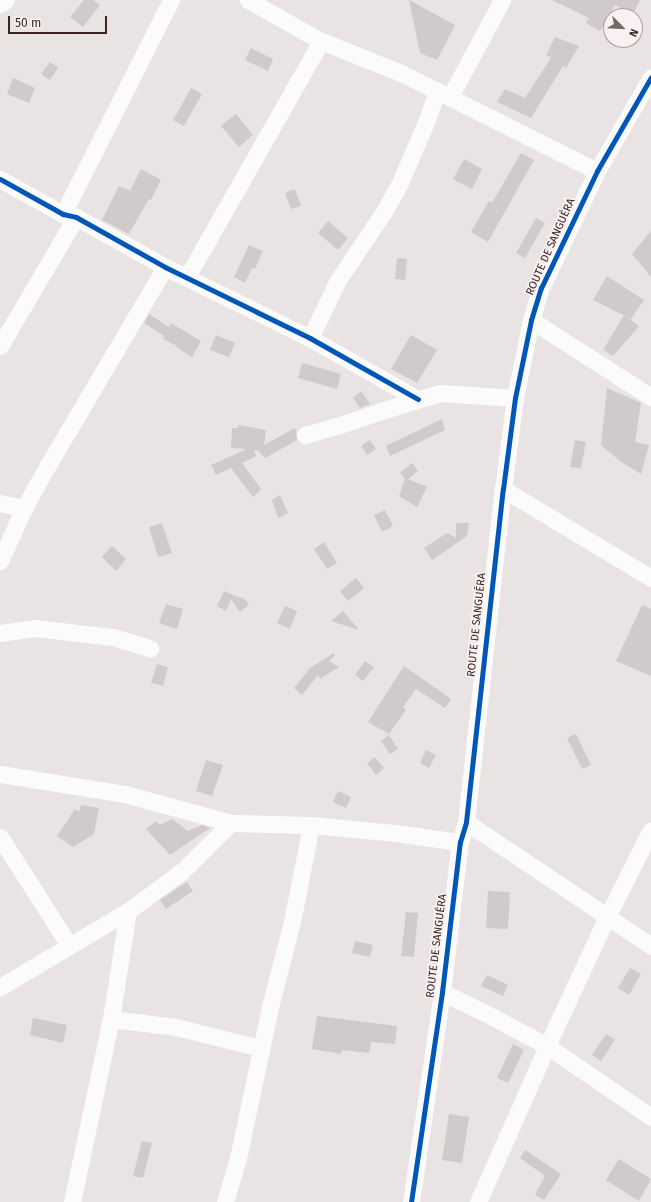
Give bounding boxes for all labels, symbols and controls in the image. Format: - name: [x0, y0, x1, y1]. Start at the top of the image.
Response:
- scale bar: [10, 8, 109, 34]
- north arrow: [603, 8, 643, 48]
- text: 50 m: [15, 16, 41, 30]
- text: N: [626, 27, 641, 39]
- street label: ROUTE DE SANGUÉRA: [524, 197, 578, 297]
- street label: ROUTE DE SANGUÉRA: [465, 572, 489, 678]
- street label: ROUTE DE SANGUÉRA: [424, 893, 450, 999]

